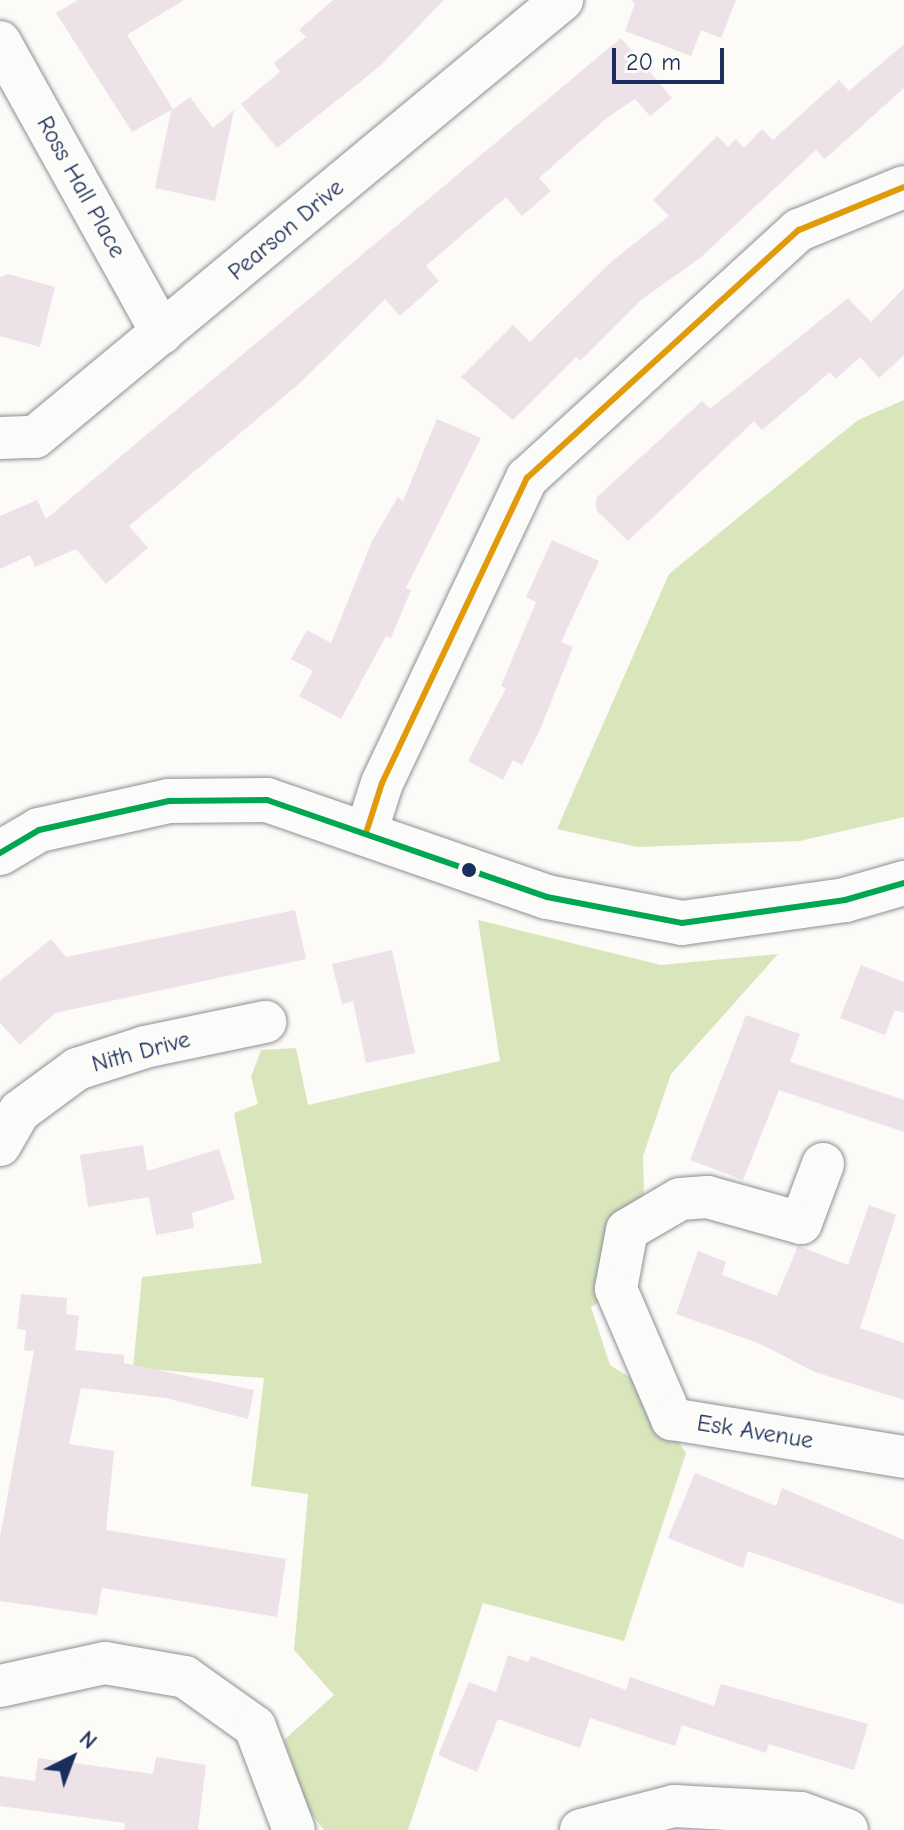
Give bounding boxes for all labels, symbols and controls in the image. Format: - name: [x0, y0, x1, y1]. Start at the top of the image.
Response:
- scale bar: [616, 32, 728, 82]
- text: 20 m: [626, 48, 681, 76]
- street label: Ross Hall Place: [30, 111, 132, 263]
- street label: Pearson Drive: [222, 173, 350, 287]
- unlabelled marker: [461, 862, 477, 878]
- street label: Nith Drive: [89, 1025, 193, 1079]
- street label: Esk Avenue: [695, 1409, 815, 1455]
- north arrow: [32, 1718, 112, 1798]
- text: N: [74, 1726, 102, 1755]

